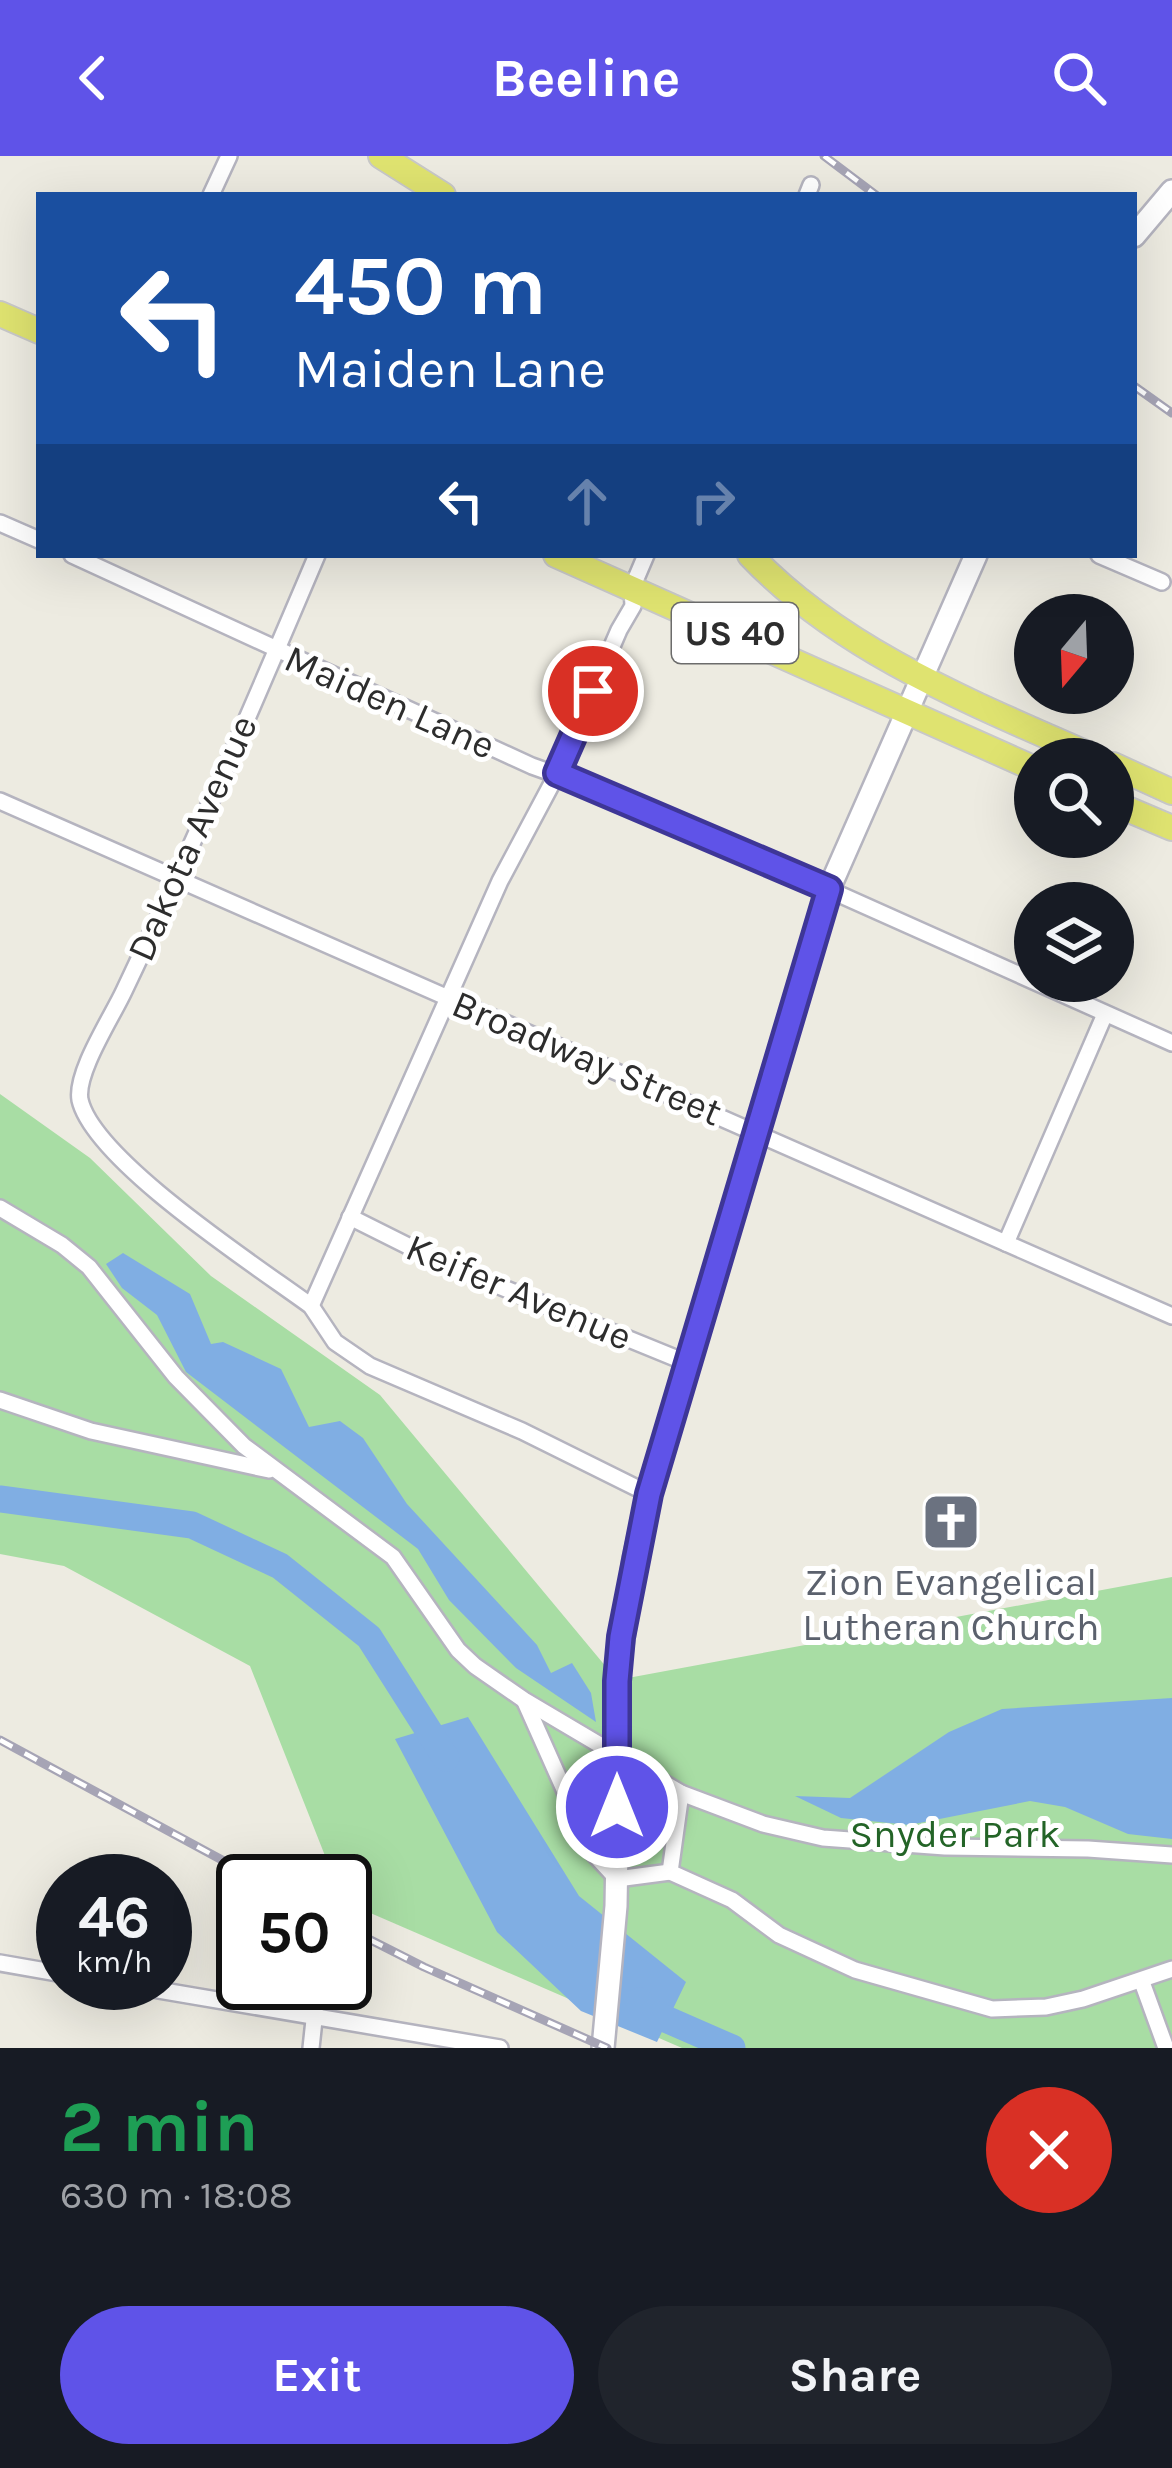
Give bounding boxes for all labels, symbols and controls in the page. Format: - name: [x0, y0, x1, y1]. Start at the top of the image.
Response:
- icon: back: [60, 45, 126, 111]
- icon: search: [1046, 45, 1112, 111]
- text: Beeline: [492, 46, 680, 110]
- text: 450 m: [294, 237, 547, 335]
- icon: left: [96, 240, 252, 396]
- text: Maiden Lane: [294, 337, 606, 401]
- icon: left: [428, 468, 494, 534]
- icon: ahead: [554, 468, 620, 534]
- icon: right: [680, 468, 746, 534]
- north arrow: [1014, 594, 1134, 714]
- map controls: [1014, 594, 1134, 1002]
- road number: US 40: [672, 603, 798, 663]
- street label: Maiden Lane: [278, 635, 502, 769]
- pin: [542, 640, 644, 742]
- icon: arrive: [560, 658, 626, 724]
- street label: Dakota Avenue: [117, 708, 267, 968]
- button: search: [1014, 738, 1134, 858]
- button: layers: [1014, 882, 1134, 1002]
- street label: Broadway Street: [445, 980, 729, 1136]
- street label: Keifer Avenue: [399, 1224, 639, 1360]
- church icon: Zion Evangelical Lutheran Church: [920, 1491, 982, 1553]
- place label: Zion Evangelical Lutheran Church: [802, 1559, 1100, 1650]
- position arrow: [554, 1744, 680, 1870]
- park label: Snyder Park: [850, 1811, 1060, 1857]
- speed limit sign: 50: [216, 1854, 372, 2010]
- text: 46: [78, 1882, 150, 1952]
- text: km/h: [76, 1944, 152, 1980]
- text: 2 min: [60, 2085, 259, 2169]
- button: close: [986, 2087, 1112, 2213]
- text: 630 m · 18:08: [60, 2172, 293, 2218]
- button: Exit: [60, 2306, 574, 2444]
- button: Share: [598, 2306, 1112, 2444]

